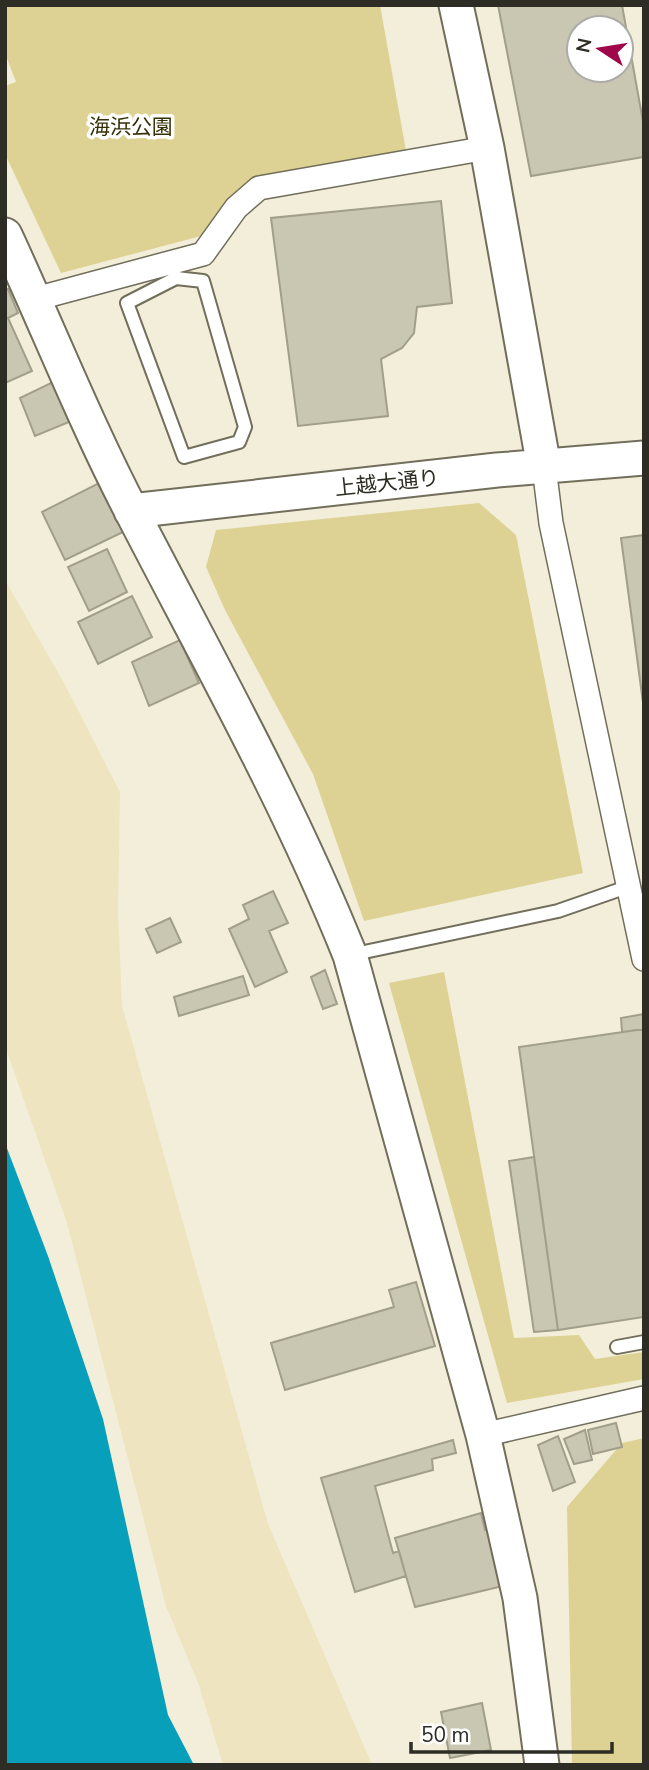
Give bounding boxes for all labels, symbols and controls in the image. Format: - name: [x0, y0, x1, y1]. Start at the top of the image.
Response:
- north arrow: [565, 14, 635, 84]
- text: N: [570, 36, 599, 55]
- park label: 海浜公園: [89, 113, 173, 141]
- street label: 上越大通り: [333, 464, 441, 502]
- scale bar: [411, 1710, 612, 1754]
- text: 50 m: [421, 1721, 470, 1749]

